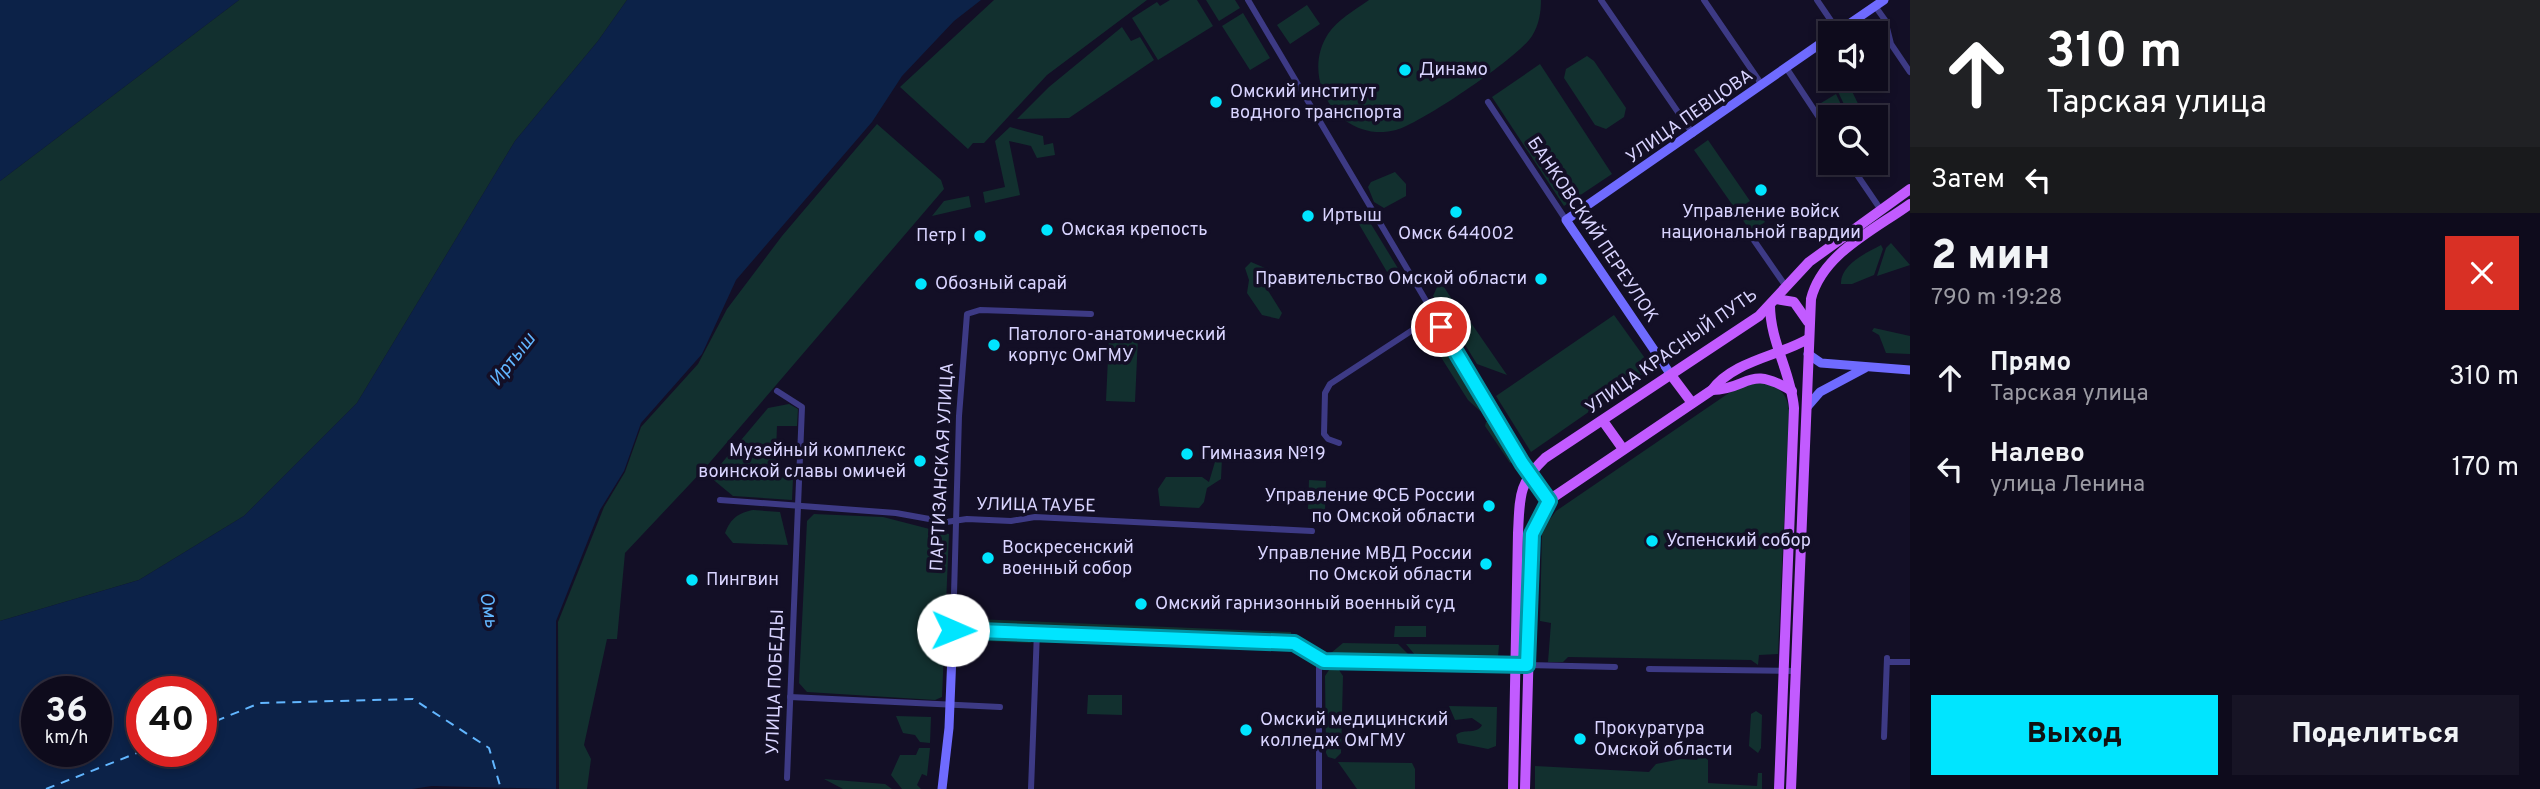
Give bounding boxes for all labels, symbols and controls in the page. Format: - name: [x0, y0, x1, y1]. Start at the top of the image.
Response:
- map controls: [1818, 21, 1888, 175]
- button: sound: [1818, 21, 1888, 91]
- text: 310 m: [2046, 23, 2182, 85]
- icon: ahead: [1931, 28, 2022, 119]
- place label: Динамо: [1419, 59, 1488, 82]
- marker: Динамо: [1397, 62, 1413, 78]
- street label: УЛИЦА ПЕВЦОВА: [1622, 65, 1758, 169]
- place label: Омский институт водного транспорта: [1230, 81, 1402, 125]
- text: Тарская улица: [2046, 84, 2267, 124]
- marker: Омский институт водного транспорта: [1208, 94, 1224, 110]
- button: search: [1818, 105, 1888, 175]
- street label: БАНКОВСКИЙ ПЕРЕУЛОК: [1521, 132, 1664, 327]
- icon: left: [2019, 161, 2057, 199]
- text: Затем: [1931, 164, 2005, 197]
- marker: Управление войск национальной гвардии: [1753, 182, 1769, 198]
- place label: Управление войск национальной гвардии: [1661, 201, 1861, 245]
- marker: Омск 644002: [1448, 204, 1464, 220]
- place label: Иртыш: [1322, 205, 1382, 228]
- marker: Иртыш: [1300, 208, 1316, 224]
- place label: Омская крепость: [1061, 219, 1208, 242]
- marker: Омская крепость: [1039, 222, 1055, 238]
- place label: Омск 644002: [1398, 223, 1514, 246]
- place label: Петр I: [916, 225, 966, 248]
- marker: Петр I: [972, 228, 988, 244]
- text: 2 мин: [1931, 231, 2050, 284]
- button: close: [2445, 236, 2519, 310]
- place label: Правительство Омской области: [1255, 268, 1527, 291]
- marker: Правительство Омской области: [1533, 271, 1549, 287]
- place label: Обозный сарай: [935, 273, 1067, 296]
- marker: Обозный сарай: [913, 276, 929, 292]
- street label: УЛИЦА КРАСНЫЙ ПУТЬ: [1581, 282, 1762, 420]
- text: 790 m · 19:28: [1931, 284, 2063, 313]
- pin: [1411, 297, 1471, 357]
- icon: arrive: [1422, 308, 1460, 346]
- place label: Патолого-анатомический корпус ОмГМУ: [1008, 324, 1226, 368]
- water label: Иртыш: [485, 328, 542, 392]
- marker: Патолого-анатомический корпус ОмГМУ: [986, 337, 1002, 353]
- text: Прямо: [1990, 347, 2071, 380]
- icon: ahead: [1931, 359, 1969, 397]
- text: 310 m: [2449, 361, 2519, 394]
- street label: ПАРТИЗАНСКАЯ УЛИЦА: [926, 362, 960, 572]
- text: Тарская улица: [1990, 380, 2149, 409]
- text: Налево: [1990, 438, 2085, 471]
- place label: Музейный комплекс воинской славы омичей: [698, 440, 906, 484]
- place label: Гимназия №19: [1201, 443, 1326, 466]
- marker: Гимназия №19: [1179, 446, 1195, 462]
- icon: left: [1931, 450, 1969, 488]
- text: 170 m: [2452, 452, 2519, 485]
- marker: Музейный комплекс воинской славы омичей: [912, 453, 928, 469]
- text: улица Ленина: [1990, 471, 2145, 500]
- place label: Управление ФСБ России по Омской области: [1264, 485, 1475, 529]
- street label: УЛИЦА ТАУБЕ: [976, 493, 1096, 519]
- marker: Управление ФСБ России по Омской области: [1481, 498, 1497, 514]
- place label: Успенский собор: [1666, 530, 1811, 553]
- marker: Успенский собор: [1644, 533, 1660, 549]
- place label: Воскресенский военный собор: [1002, 537, 1134, 581]
- place label: Управление МВД России по Омской области: [1257, 543, 1472, 587]
- marker: Воскресенский военный собор: [980, 550, 996, 566]
- marker: Управление МВД России по Омской области: [1478, 556, 1494, 572]
- place label: Пингвин: [706, 569, 779, 592]
- marker: Пингвин: [684, 572, 700, 588]
- water label: Омь: [473, 590, 503, 630]
- position arrow: [916, 593, 990, 667]
- place label: Омский гарнизонный военный суд: [1155, 593, 1455, 616]
- marker: Омский гарнизонный военный суд: [1133, 596, 1149, 612]
- street label: УЛИЦА ПОБЕДЫ: [762, 609, 790, 755]
- speed limit sign: 40: [126, 676, 217, 767]
- text: 36: [45, 690, 88, 734]
- button: Выход: [1931, 695, 2218, 775]
- button: Поделиться: [2232, 695, 2519, 775]
- place label: Омский медицинский колледж ОмГМУ: [1260, 709, 1448, 753]
- place label: Прокуратура Омской области: [1594, 718, 1733, 762]
- marker: Омский медицинский колледж ОмГМУ: [1238, 722, 1254, 738]
- text: km/h: [45, 727, 88, 750]
- marker: Прокуратура Омской области: [1572, 731, 1588, 747]

